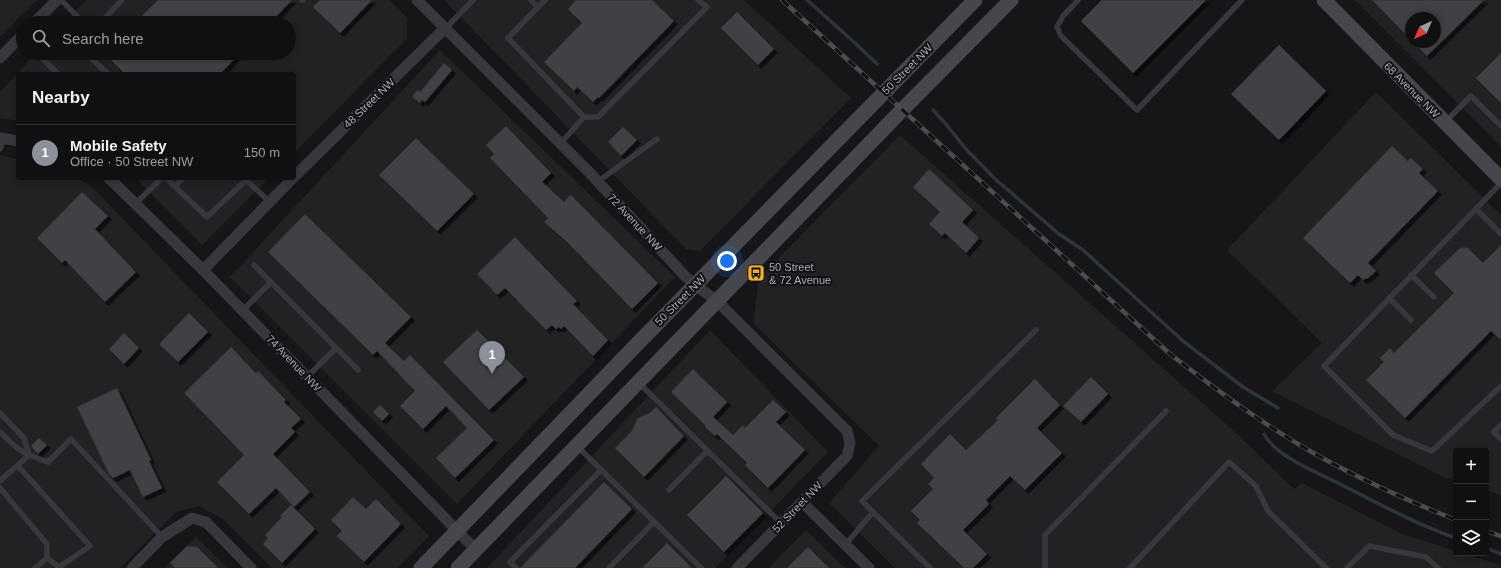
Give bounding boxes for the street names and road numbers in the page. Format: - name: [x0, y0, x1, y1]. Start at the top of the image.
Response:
- street label: 50 Street NW: [879, 41, 935, 97]
- street label: 68 Avenue NW: [1382, 60, 1443, 121]
- street label: 48 Street NW: [341, 75, 397, 130]
- street label: 72 Avenue NW: [606, 191, 665, 253]
- street label: 50 Street NW: [652, 272, 708, 328]
- street label: 74 Avenue NW: [264, 333, 324, 394]
- street label: 52 Street NW: [770, 479, 825, 535]

